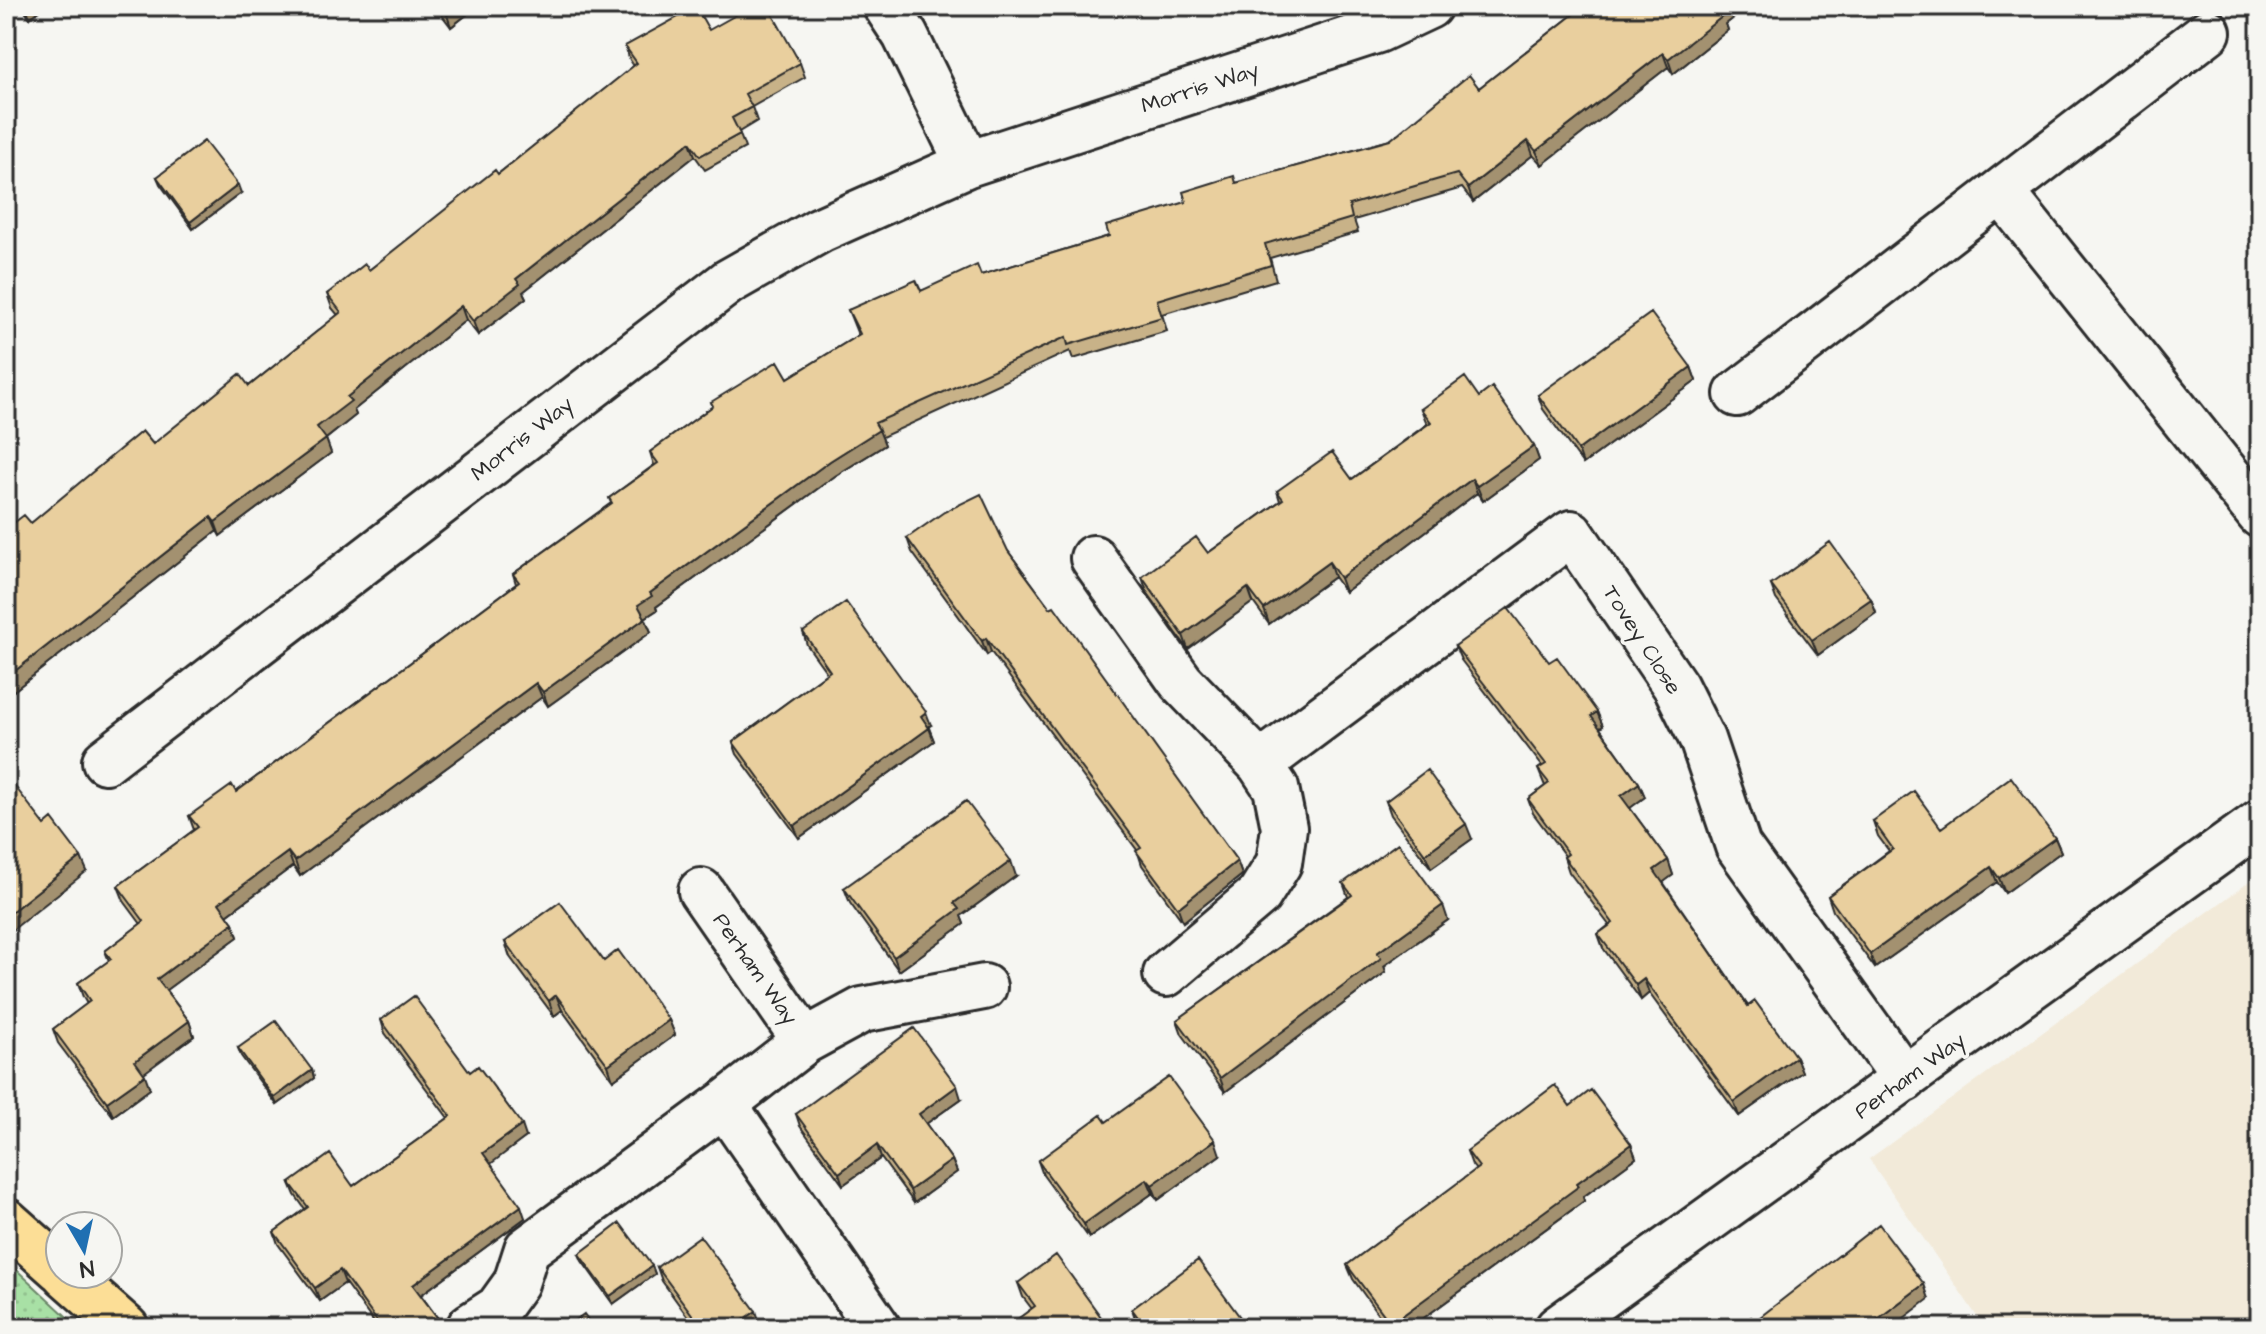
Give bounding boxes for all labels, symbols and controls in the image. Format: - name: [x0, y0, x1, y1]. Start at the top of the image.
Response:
- street label: Morris Way: [1137, 54, 1263, 123]
- street label: Morris Way: [464, 389, 580, 490]
- street label: Tovey Close: [1594, 579, 1689, 701]
- street label: Perham Way: [704, 907, 805, 1032]
- street label: Perham Way: [1848, 1025, 1972, 1128]
- north arrow: [44, 1210, 124, 1290]
- text: N: [77, 1252, 96, 1285]

